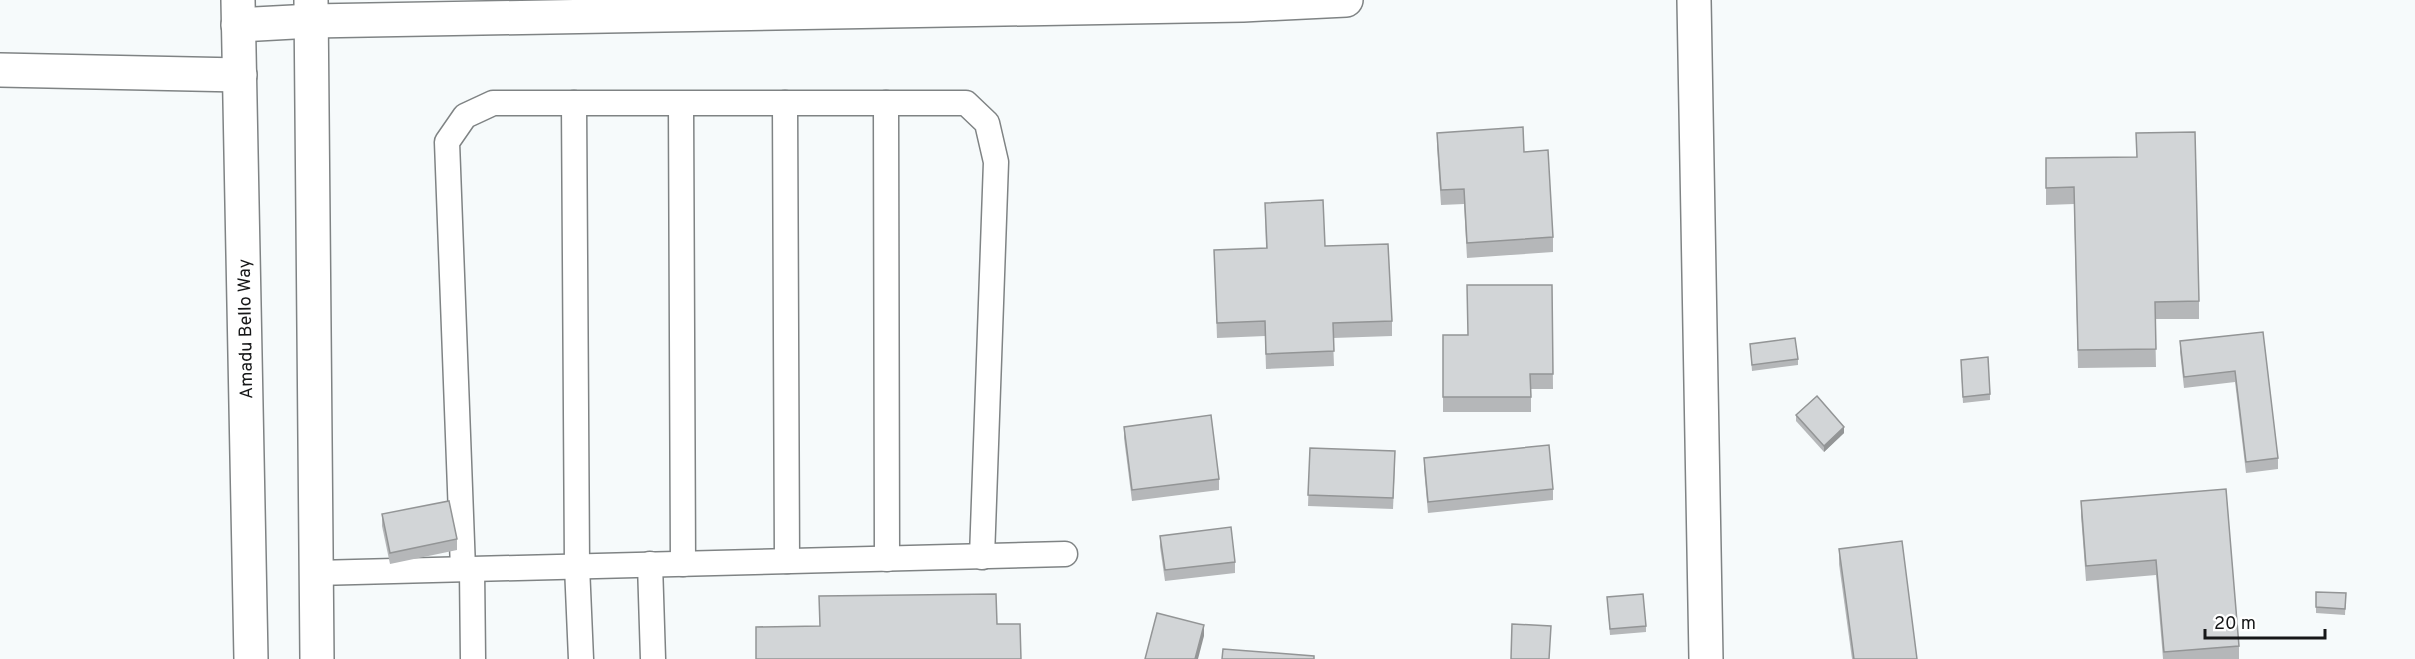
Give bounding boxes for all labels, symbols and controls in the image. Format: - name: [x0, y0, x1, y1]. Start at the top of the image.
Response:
- street label: Amadu Bello Way: [234, 259, 259, 399]
- scale bar: [2205, 602, 2325, 640]
- text: 20 m: [2214, 613, 2256, 636]

